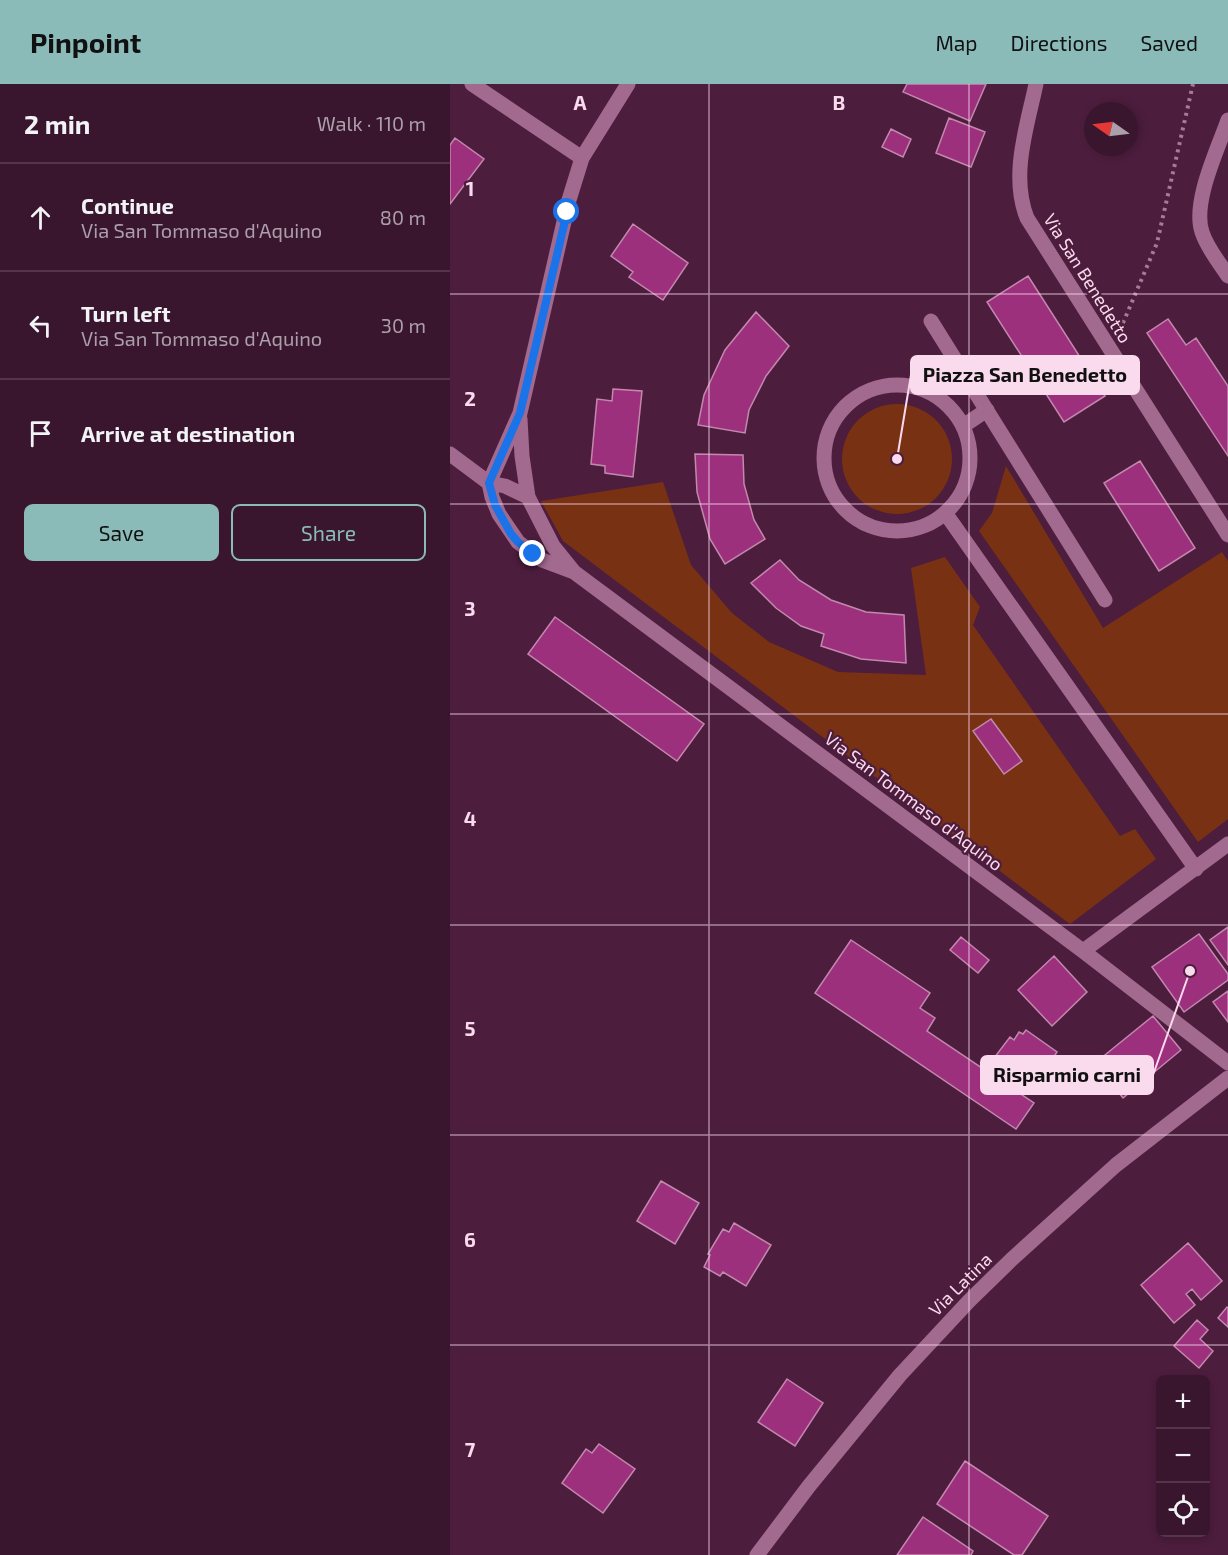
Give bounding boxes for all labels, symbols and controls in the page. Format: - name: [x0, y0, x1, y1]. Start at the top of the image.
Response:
- text: Pinpoint: [30, 25, 141, 59]
- text: Map: [935, 30, 978, 55]
- text: Directions: [1011, 30, 1107, 55]
- text: Saved: [1140, 30, 1198, 55]
- text: A: [573, 90, 587, 114]
- text: B: [833, 90, 845, 114]
- north arrow: [1084, 102, 1138, 156]
- text: 2 min: [24, 108, 90, 139]
- text: Walk · 110 m: [317, 111, 426, 135]
- text: 1: [466, 176, 474, 200]
- text: Continue: [81, 192, 174, 218]
- route start: [553, 198, 579, 224]
- icon: ahead: [24, 201, 57, 234]
- text: 80 m: [380, 205, 426, 229]
- street label: Via San Benedetto: [1039, 209, 1137, 347]
- text: Via San Tommaso d'Aquino: [81, 218, 322, 242]
- text: Turn left: [81, 300, 170, 326]
- icon: left: [24, 309, 57, 342]
- text: 30 m: [381, 313, 426, 337]
- text: Via San Tommaso d'Aquino: [81, 326, 322, 350]
- callout: Piazza San Benedetto: [911, 356, 1139, 394]
- text: Piazza San Benedetto: [923, 362, 1127, 386]
- text: 2: [464, 386, 476, 410]
- icon: arrive: [24, 417, 57, 450]
- text: Arrive at destination: [81, 420, 295, 446]
- button: Save: [24, 504, 219, 561]
- button: Share: [231, 504, 426, 561]
- route end: [519, 540, 545, 566]
- text: 3: [464, 596, 476, 620]
- street label: Via San Tommaso d'Aquino: [821, 727, 1007, 875]
- text: 4: [464, 806, 477, 830]
- text: 5: [464, 1016, 476, 1040]
- callout: Risparmio carni: [981, 1056, 1153, 1094]
- text: Risparmio carni: [993, 1062, 1141, 1086]
- text: 6: [464, 1227, 476, 1251]
- street label: Via Latina: [924, 1248, 996, 1320]
- map controls: [1156, 1375, 1210, 1537]
- button: +: [1156, 1375, 1210, 1429]
- button: −: [1156, 1429, 1210, 1483]
- text: 7: [465, 1437, 476, 1461]
- button: locate: [1156, 1483, 1210, 1537]

